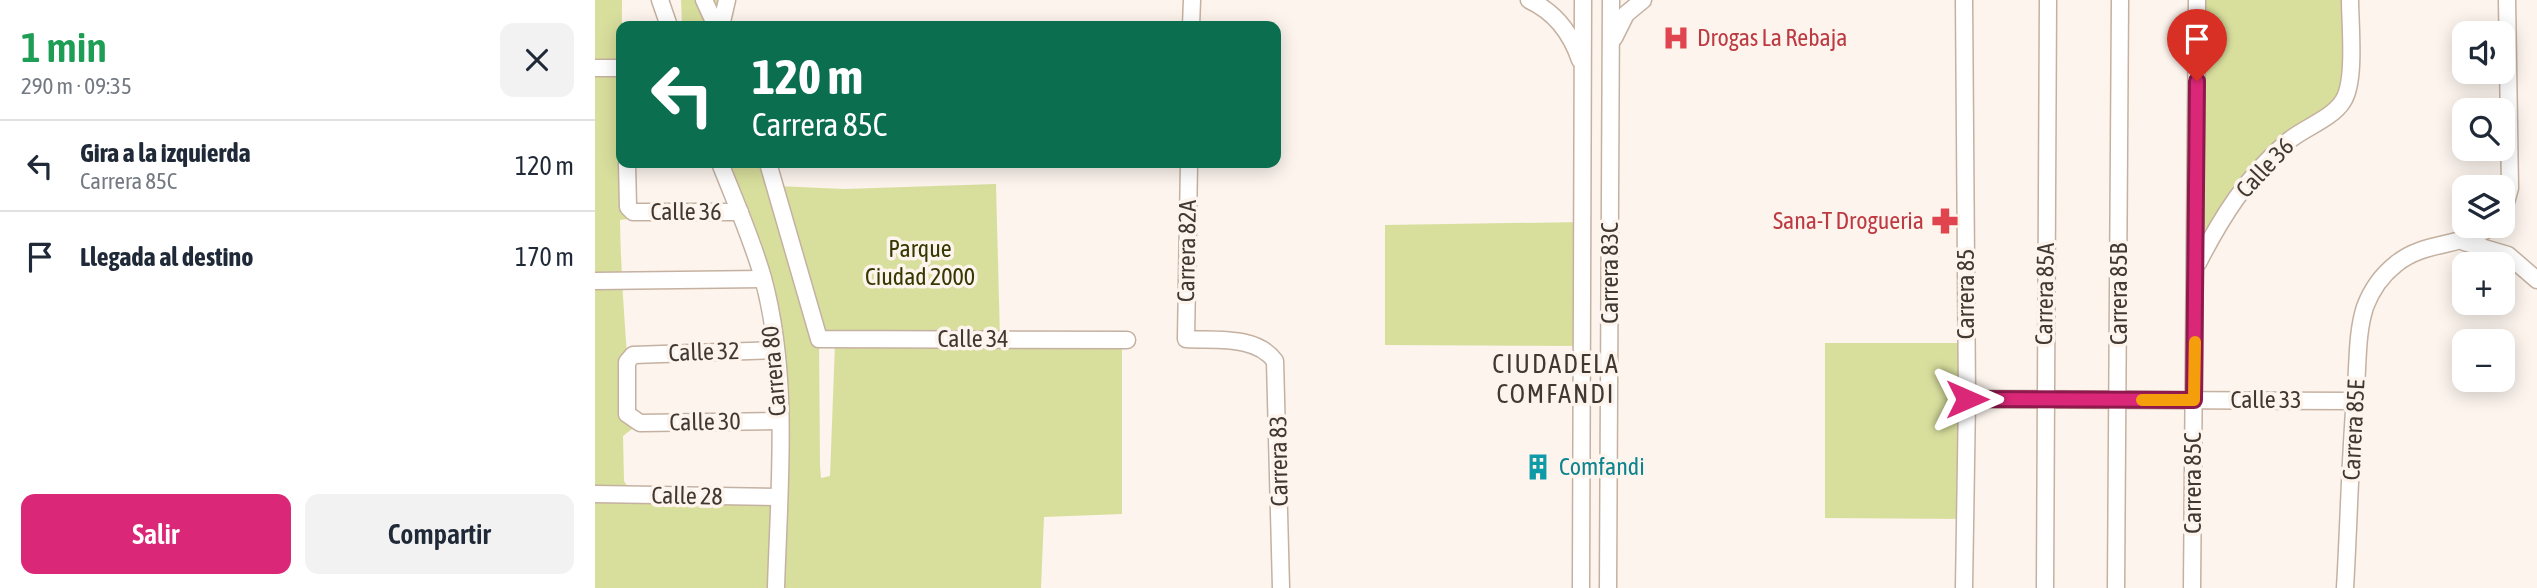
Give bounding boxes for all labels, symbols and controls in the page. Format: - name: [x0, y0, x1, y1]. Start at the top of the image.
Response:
- pin: [2167, 9, 2227, 81]
- icon: arrive: [2178, 20, 2216, 58]
- map controls: [2452, 21, 2515, 392]
- button: sound: [2452, 21, 2515, 84]
- text: 1 min: [21, 23, 107, 71]
- button: close: [500, 23, 574, 97]
- hospital icon: Drogas La Rebaja: [1661, 23, 1691, 53]
- place label: Drogas La Rebaja: [1697, 24, 1847, 51]
- text: 120 m: [752, 48, 863, 104]
- icon: left: [637, 49, 728, 140]
- text: 290 m · 09:35: [21, 73, 132, 99]
- button: search: [2452, 98, 2515, 161]
- text: Carrera 85C: [752, 106, 887, 143]
- street label: Calle 36: [2230, 132, 2299, 203]
- text: Gira a la izquierda: [80, 138, 251, 168]
- icon: left: [21, 147, 59, 185]
- text: 120 m: [515, 151, 574, 181]
- text: Carrera 85C: [80, 168, 177, 194]
- button: layers: [2452, 175, 2515, 238]
- street label: Calle 36: [650, 198, 722, 225]
- street label: Carrera 82A: [1172, 199, 1201, 302]
- pharmacy icon: Sana-T Drogueria: [1930, 206, 1960, 236]
- place label: Sana-T Drogueria: [1773, 207, 1924, 234]
- street label: Carrera 83C: [1596, 222, 1623, 324]
- park label: Parque Ciudad 2000: [865, 235, 975, 290]
- icon: arrive: [21, 238, 59, 276]
- text: Llegada al destino: [80, 242, 253, 272]
- text: 170 m: [515, 242, 574, 272]
- street label: Carrera 85A: [2030, 242, 2059, 345]
- street label: Carrera 85B: [2105, 242, 2132, 345]
- street label: Carrera 85: [1952, 249, 1979, 339]
- button: +: [2452, 252, 2515, 315]
- street label: Carrera 80: [756, 325, 791, 417]
- street label: Calle 34: [937, 325, 1009, 352]
- button: −: [2452, 329, 2515, 392]
- street label: Calle 32: [668, 337, 740, 366]
- district label: CIUDADELA COMFANDI: [1492, 349, 1620, 409]
- position arrow: [1930, 362, 2004, 436]
- street label: Carrera 85E: [2337, 379, 2370, 481]
- street label: Calle 33: [2230, 386, 2302, 413]
- street label: Calle 30: [669, 407, 741, 436]
- street label: Carrera 83: [1264, 415, 1293, 507]
- street label: Carrera 85C: [2179, 432, 2206, 534]
- building icon: Comfandi: [1523, 452, 1553, 482]
- place label: Comfandi: [1559, 453, 1645, 480]
- street label: Calle 28: [651, 481, 723, 510]
- button: Salir: [21, 494, 291, 574]
- button: Compartir: [305, 494, 574, 574]

